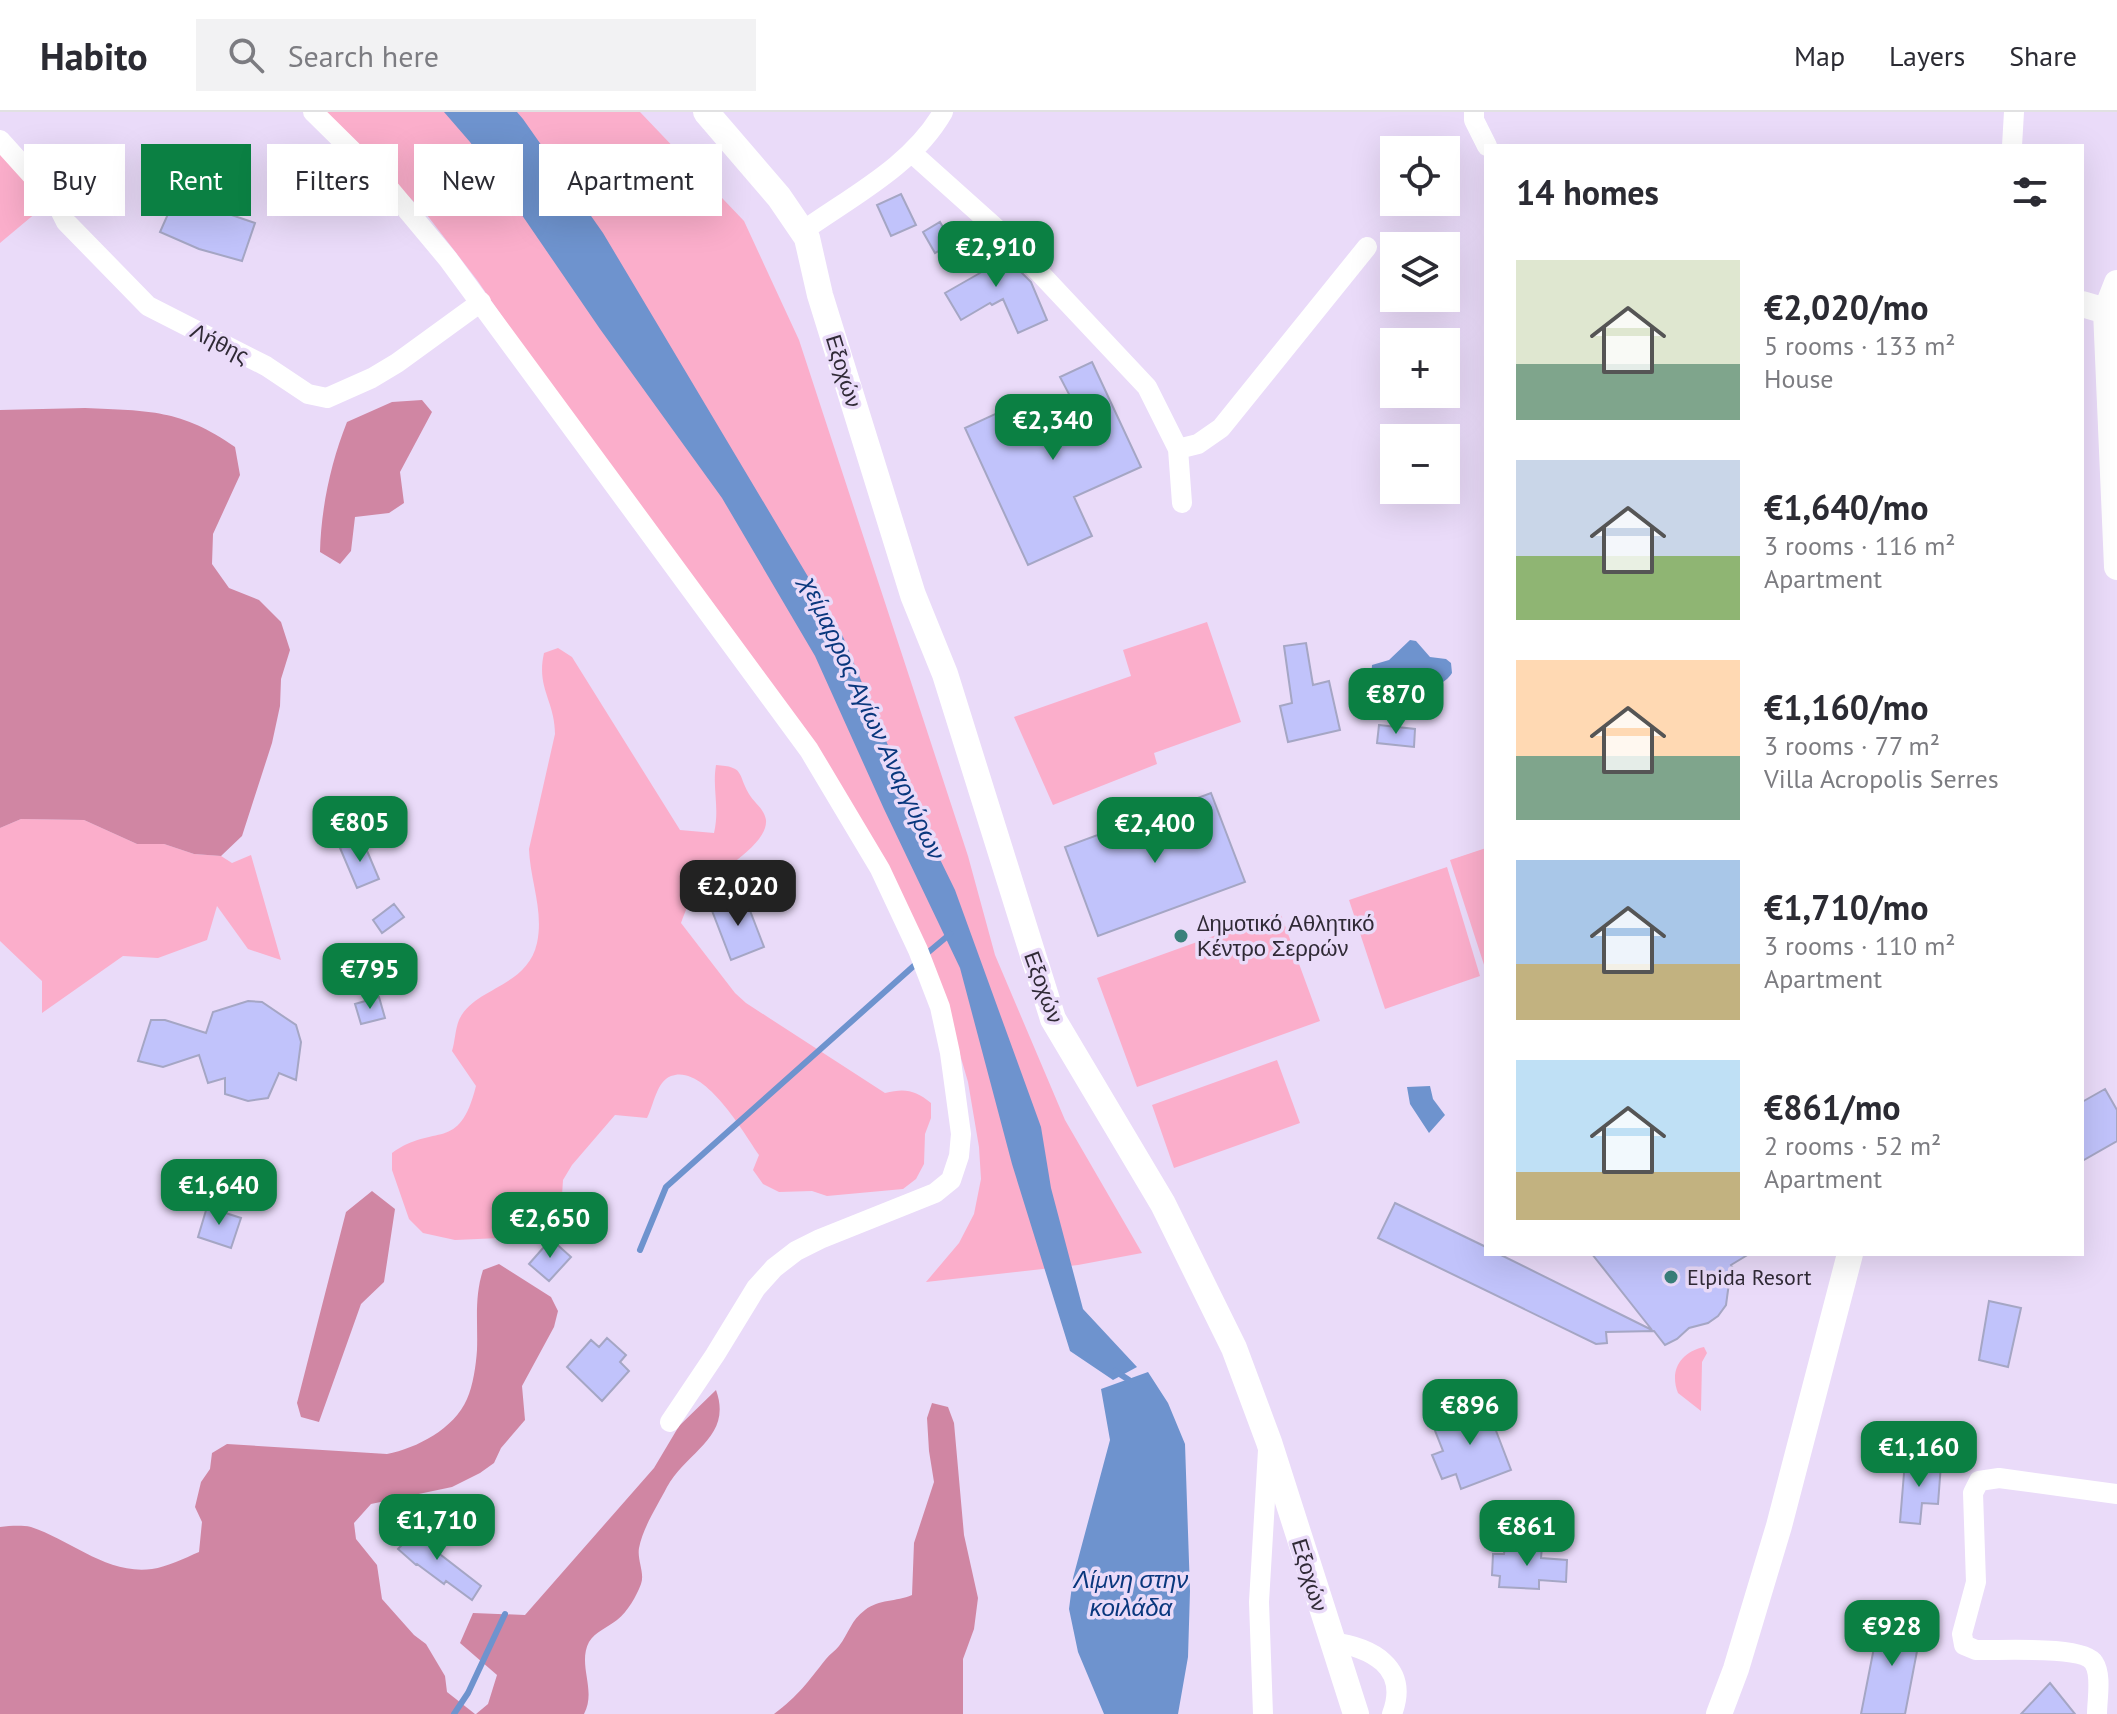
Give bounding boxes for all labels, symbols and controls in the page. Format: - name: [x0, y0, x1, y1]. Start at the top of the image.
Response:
- search box: [196, 19, 756, 91]
- text: Habito: [40, 31, 148, 80]
- icon: search: [224, 33, 268, 77]
- text: Search here: [288, 36, 439, 75]
- text: Map: [1794, 37, 1845, 74]
- text: Layers: [1889, 37, 1965, 74]
- text: Share: [2009, 37, 2077, 74]
- map controls: [1380, 136, 1460, 504]
- button: locate: [1380, 136, 1460, 216]
- chip: Buy: [24, 144, 125, 216]
- chip: Rent: [141, 144, 251, 216]
- chip: Filters: [267, 144, 398, 216]
- chip: New: [414, 144, 523, 216]
- chip: Apartment: [539, 144, 722, 216]
- text: 14 homes: [1516, 170, 1659, 214]
- icon: filters: [2008, 170, 2052, 214]
- pin: €2,910: [931, 221, 1061, 289]
- text: €2,910: [956, 230, 1036, 263]
- button: layers: [1380, 232, 1460, 312]
- text: €2,020/mo: [1764, 285, 1928, 329]
- icon: home: [1580, 292, 1676, 388]
- street label: Λήθης: [186, 316, 254, 370]
- button: +: [1380, 328, 1460, 408]
- text: 5 rooms · 133 m²: [1764, 329, 1956, 362]
- street label: Εξοχών: [820, 331, 868, 411]
- text: House: [1764, 362, 1834, 395]
- pin: €2,340: [988, 394, 1118, 462]
- text: €2,340: [1013, 403, 1093, 436]
- button: −: [1380, 424, 1460, 504]
- text: €1,640/mo: [1764, 485, 1928, 529]
- icon: home: [1580, 492, 1676, 588]
- text: 3 rooms · 116 m²: [1764, 529, 1956, 562]
- text: Apartment: [1764, 562, 1882, 595]
- water label: χείμαρρος Αγίων Αναργύρων: [793, 570, 952, 865]
- pin: €870: [1349, 668, 1443, 736]
- text: €870: [1367, 677, 1425, 710]
- text: €1,160/mo: [1764, 685, 1928, 729]
- icon: home: [1580, 692, 1676, 788]
- text: 3 rooms · 77 m²: [1764, 729, 1940, 762]
- text: Villa Acropolis Serres: [1764, 762, 1999, 795]
- pin: €805: [313, 796, 407, 864]
- pin: €2,400: [1090, 797, 1220, 865]
- text: €805: [331, 805, 389, 838]
- text: €2,400: [1115, 806, 1195, 839]
- pin: €2,020: [673, 860, 803, 928]
- text: €2,020: [698, 869, 778, 902]
- text: €1,710/mo: [1764, 885, 1928, 929]
- icon: home: [1580, 892, 1676, 988]
- place label: Δημοτικό Αθλητικό Κέντρο Σερρών: [1197, 909, 1375, 962]
- marker: Δημοτικό Αθλητικό Κέντρο Σερρών: [1172, 927, 1190, 945]
- text: 3 rooms · 110 m²: [1764, 929, 1956, 962]
- pin: €795: [323, 943, 417, 1011]
- street label: Εξοχών: [1018, 947, 1070, 1027]
- text: €795: [341, 952, 399, 985]
- text: Apartment: [1764, 962, 1882, 995]
- text: €861/mo: [1764, 1085, 1901, 1129]
- icon: home: [1580, 1092, 1676, 1188]
- text: 2 rooms · 52 m²: [1764, 1129, 1941, 1162]
- pin: €1,640: [154, 1159, 284, 1227]
- text: Apartment: [1764, 1162, 1882, 1195]
- text: €1,640: [179, 1168, 259, 1201]
- pin: €2,650: [485, 1192, 615, 1260]
- text: €2,650: [510, 1201, 590, 1234]
- place label: Elpida Resort: [1687, 1263, 1812, 1291]
- marker: Elpida Resort: [1662, 1268, 1680, 1286]
- pin: €896: [1423, 1379, 1517, 1447]
- text: €896: [1441, 1388, 1499, 1421]
- pin: €1,160: [1854, 1421, 1984, 1489]
- text: €1,160: [1879, 1430, 1959, 1463]
- pin: €1,710: [372, 1494, 502, 1562]
- pin: €861: [1480, 1500, 1574, 1568]
- text: €1,710: [397, 1503, 477, 1536]
- text: €861: [1498, 1509, 1556, 1542]
- street label: Εξοχών: [1286, 1535, 1334, 1615]
- water label: Λίμνη στην κοιλάδα: [1072, 1564, 1188, 1623]
- pin: €928: [1845, 1600, 1939, 1668]
- text: €928: [1863, 1609, 1921, 1642]

